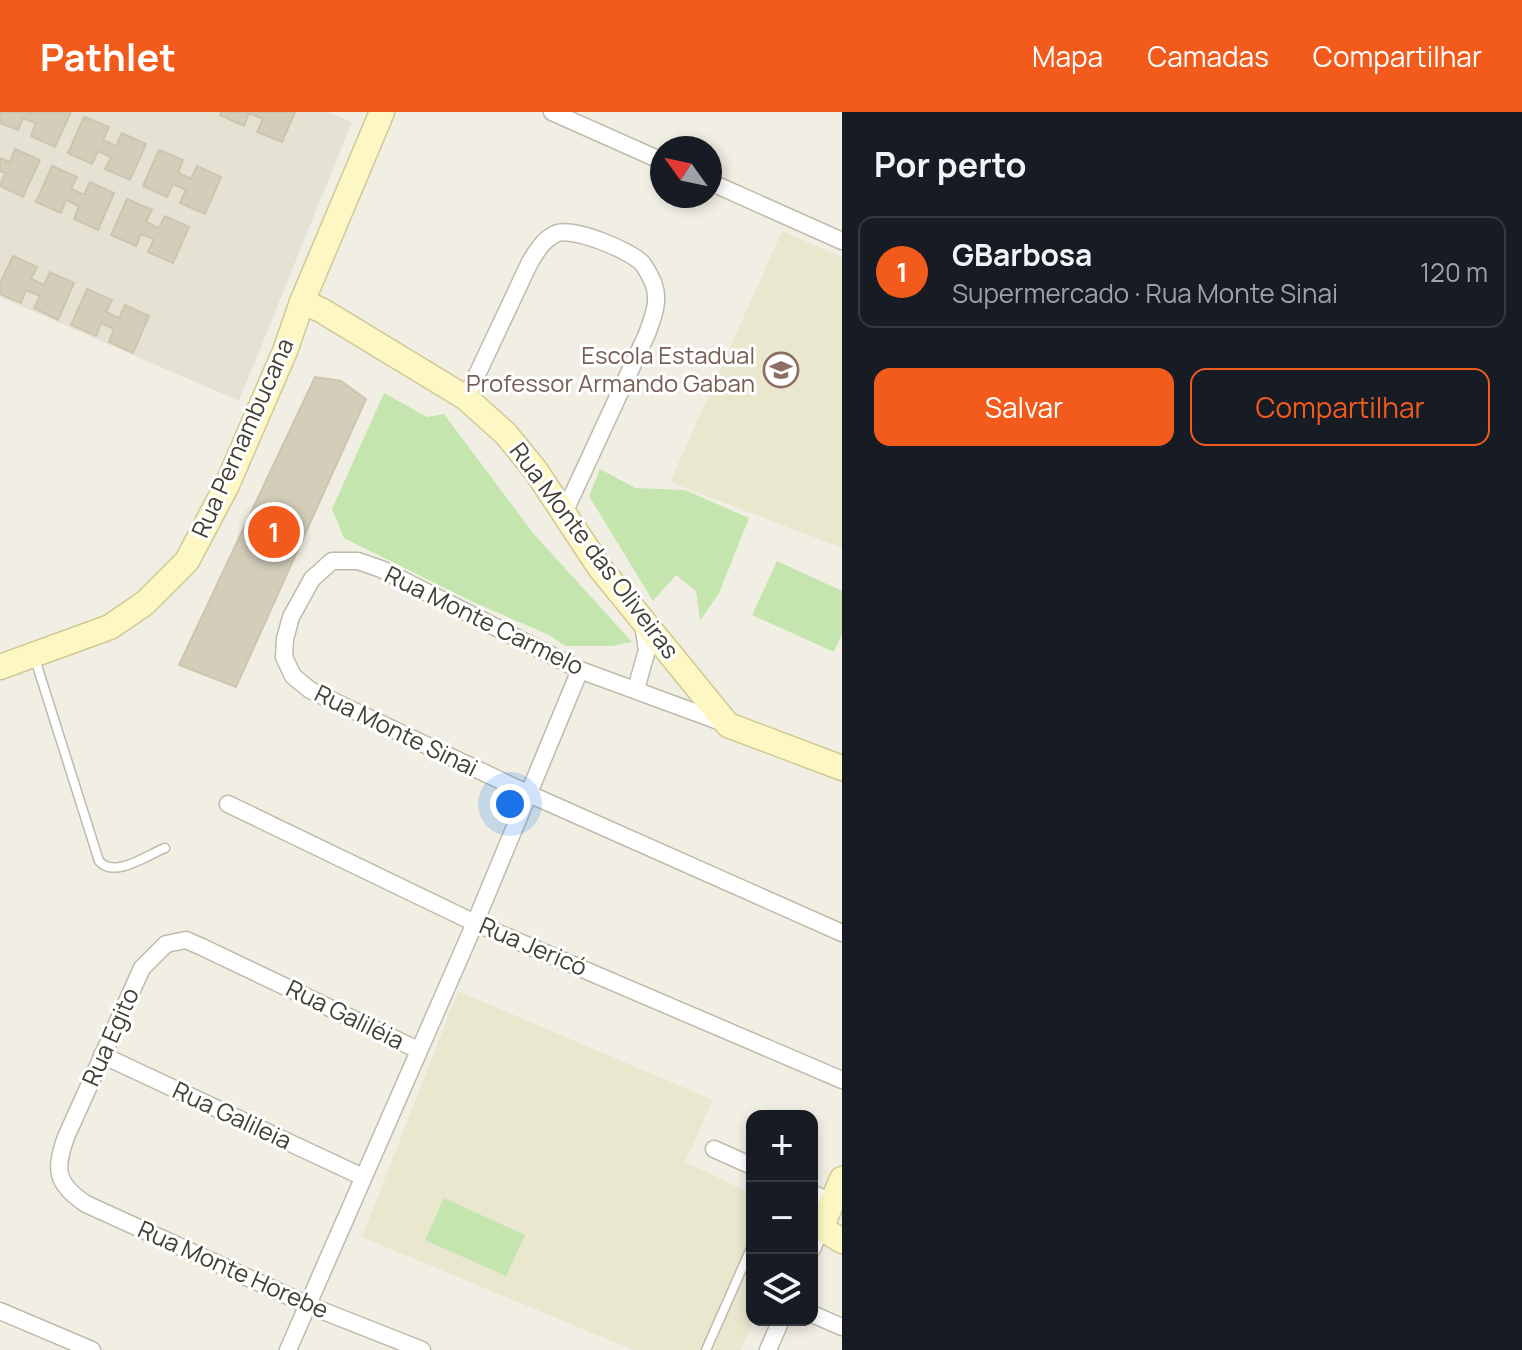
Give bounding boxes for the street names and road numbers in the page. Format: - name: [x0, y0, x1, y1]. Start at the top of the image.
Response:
- street label: Rua Pernambucana: [183, 332, 300, 542]
- street label: Rua Monte das Oliveiras: [503, 435, 688, 665]
- street label: Rua Monte Carmelo: [380, 557, 590, 682]
- street label: Rua Monte Sinai: [310, 676, 484, 783]
- street label: Rua Jericó: [475, 908, 593, 983]
- street label: Rua Galiléia: [281, 971, 410, 1056]
- street label: Rua Egito: [73, 982, 146, 1091]
- street label: Rua Galileia: [168, 1073, 297, 1157]
- street label: Rua Monte Horebe: [133, 1212, 334, 1325]

